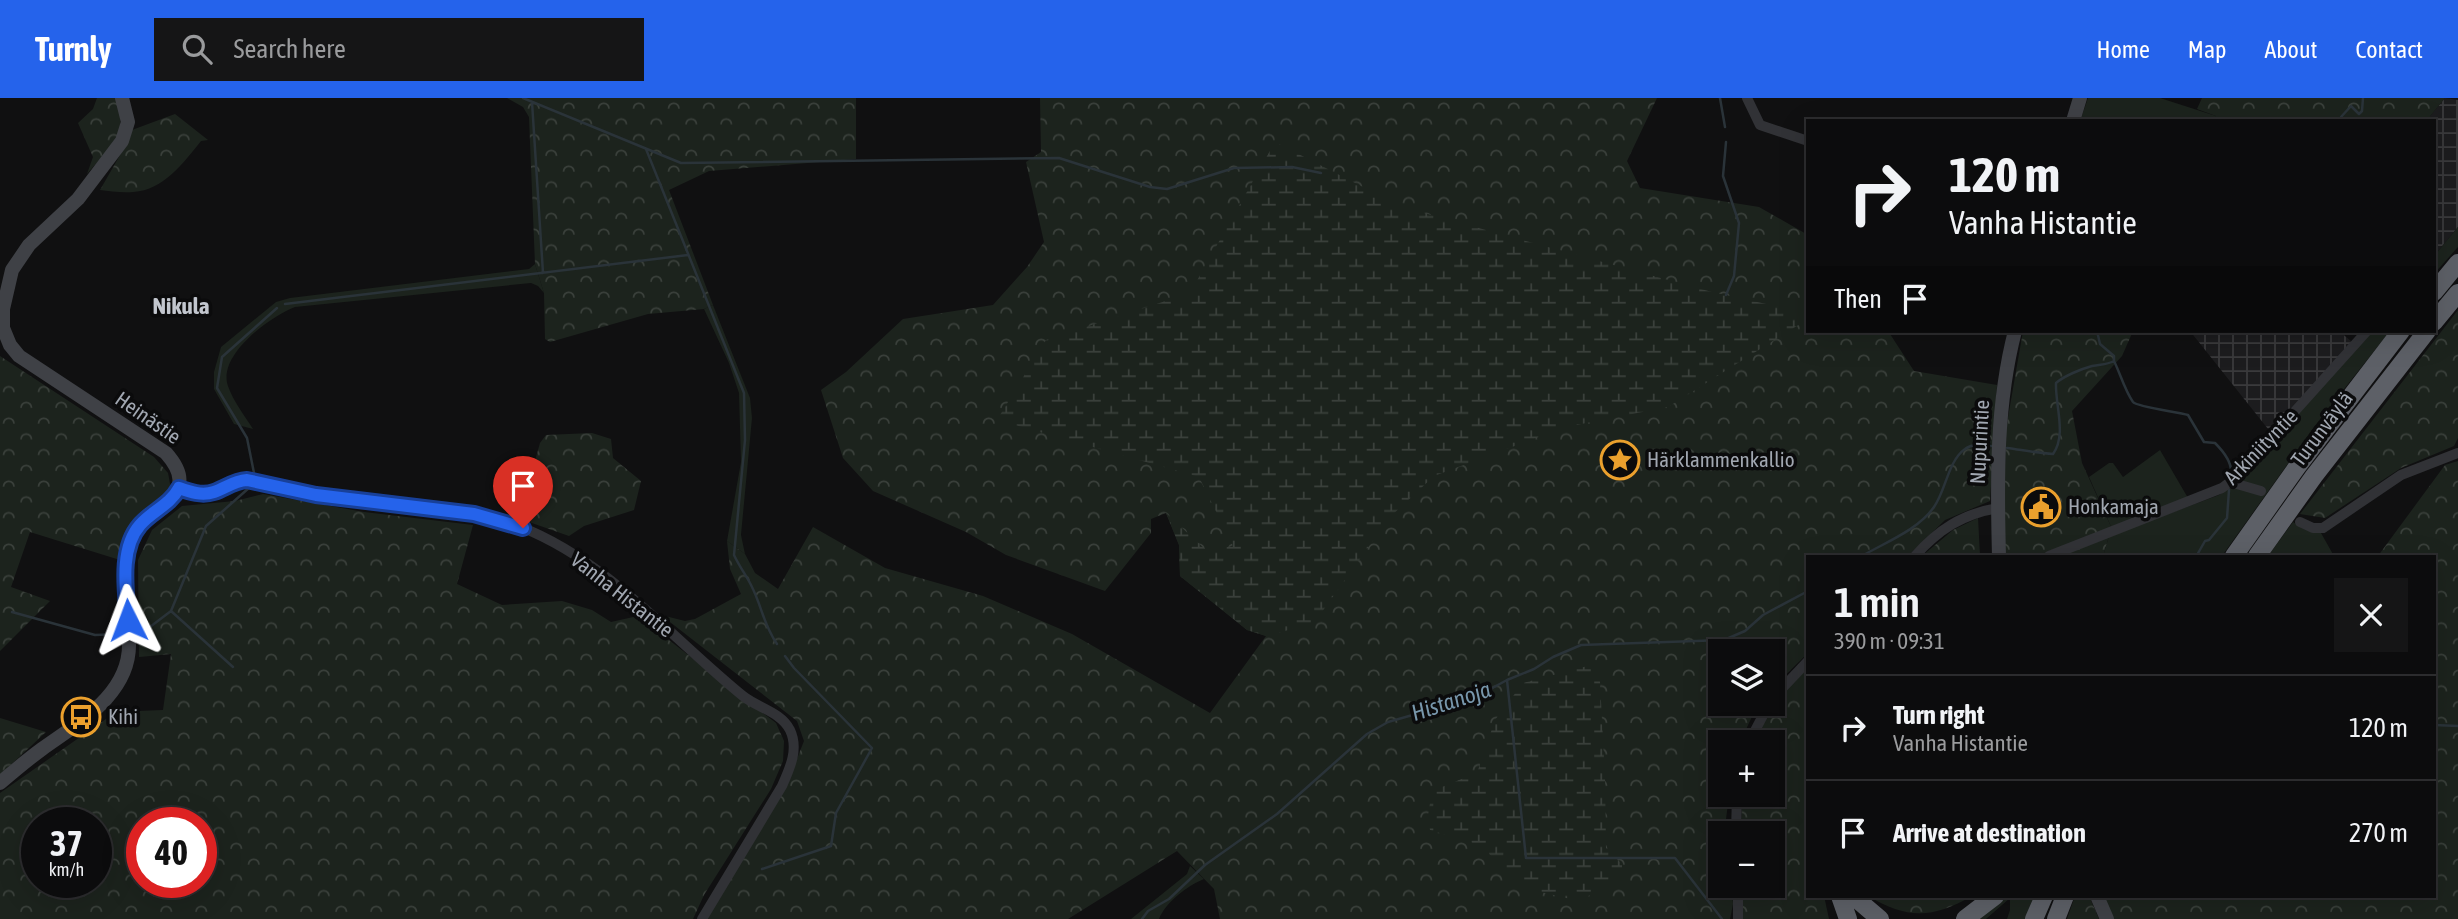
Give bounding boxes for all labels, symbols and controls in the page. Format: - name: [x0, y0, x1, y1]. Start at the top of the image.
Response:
- search box: [154, 18, 644, 81]
- text: Turnly: [35, 30, 112, 68]
- icon: search: [178, 30, 216, 68]
- text: Search here: [234, 34, 346, 64]
- text: Home: [2096, 36, 2150, 63]
- text: Map: [2188, 36, 2226, 63]
- text: About: [2264, 36, 2317, 63]
- text: Contact: [2355, 36, 2423, 63]
- text: 120 m: [1949, 146, 2060, 202]
- icon: right: [1834, 147, 1925, 238]
- text: Vanha Histantie: [1949, 204, 2137, 241]
- icon: arrive: [1896, 280, 1934, 318]
- text: Then: [1834, 284, 1882, 314]
- district label: Nikula: [153, 293, 210, 319]
- street label: Heinästie: [111, 386, 186, 448]
- street label: Turunväylä: [2285, 386, 2357, 470]
- street label: Nupurintie: [1965, 399, 1993, 485]
- street label: Arkiniityntie: [2219, 404, 2302, 489]
- place icon: Härklammenkallio: [1599, 439, 1641, 481]
- place label: Härklammenkallio: [1647, 447, 1795, 471]
- pin: [493, 456, 553, 528]
- icon: arrive: [504, 467, 542, 505]
- public building icon: Honkamaja: [2020, 486, 2062, 528]
- place label: Honkamaja: [2068, 494, 2159, 518]
- street label: Vanha Histantie: [567, 547, 679, 642]
- text: 1 min: [1834, 578, 1920, 626]
- button: close: [2334, 578, 2408, 652]
- position arrow: [91, 583, 165, 657]
- text: 390 m · 09:31: [1834, 628, 1945, 654]
- map controls: [1708, 639, 1785, 898]
- button: layers: [1708, 639, 1785, 716]
- water label: Histanoja: [1408, 676, 1494, 726]
- bus stop icon: Kihi: [60, 696, 102, 738]
- text: Turn right: [1893, 700, 1984, 730]
- place label: Kihi: [108, 704, 138, 728]
- icon: right: [1834, 709, 1872, 747]
- text: 120 m: [2349, 713, 2408, 743]
- button: +: [1708, 730, 1785, 807]
- text: Vanha Histantie: [1893, 730, 2028, 756]
- speed limit sign: 40: [126, 807, 217, 898]
- icon: arrive: [1834, 814, 1872, 852]
- text: Arrive at destination: [1893, 818, 2086, 848]
- text: 270 m: [2349, 818, 2408, 848]
- button: −: [1708, 821, 1785, 898]
- text: 37: [50, 823, 83, 863]
- text: km/h: [49, 859, 84, 880]

